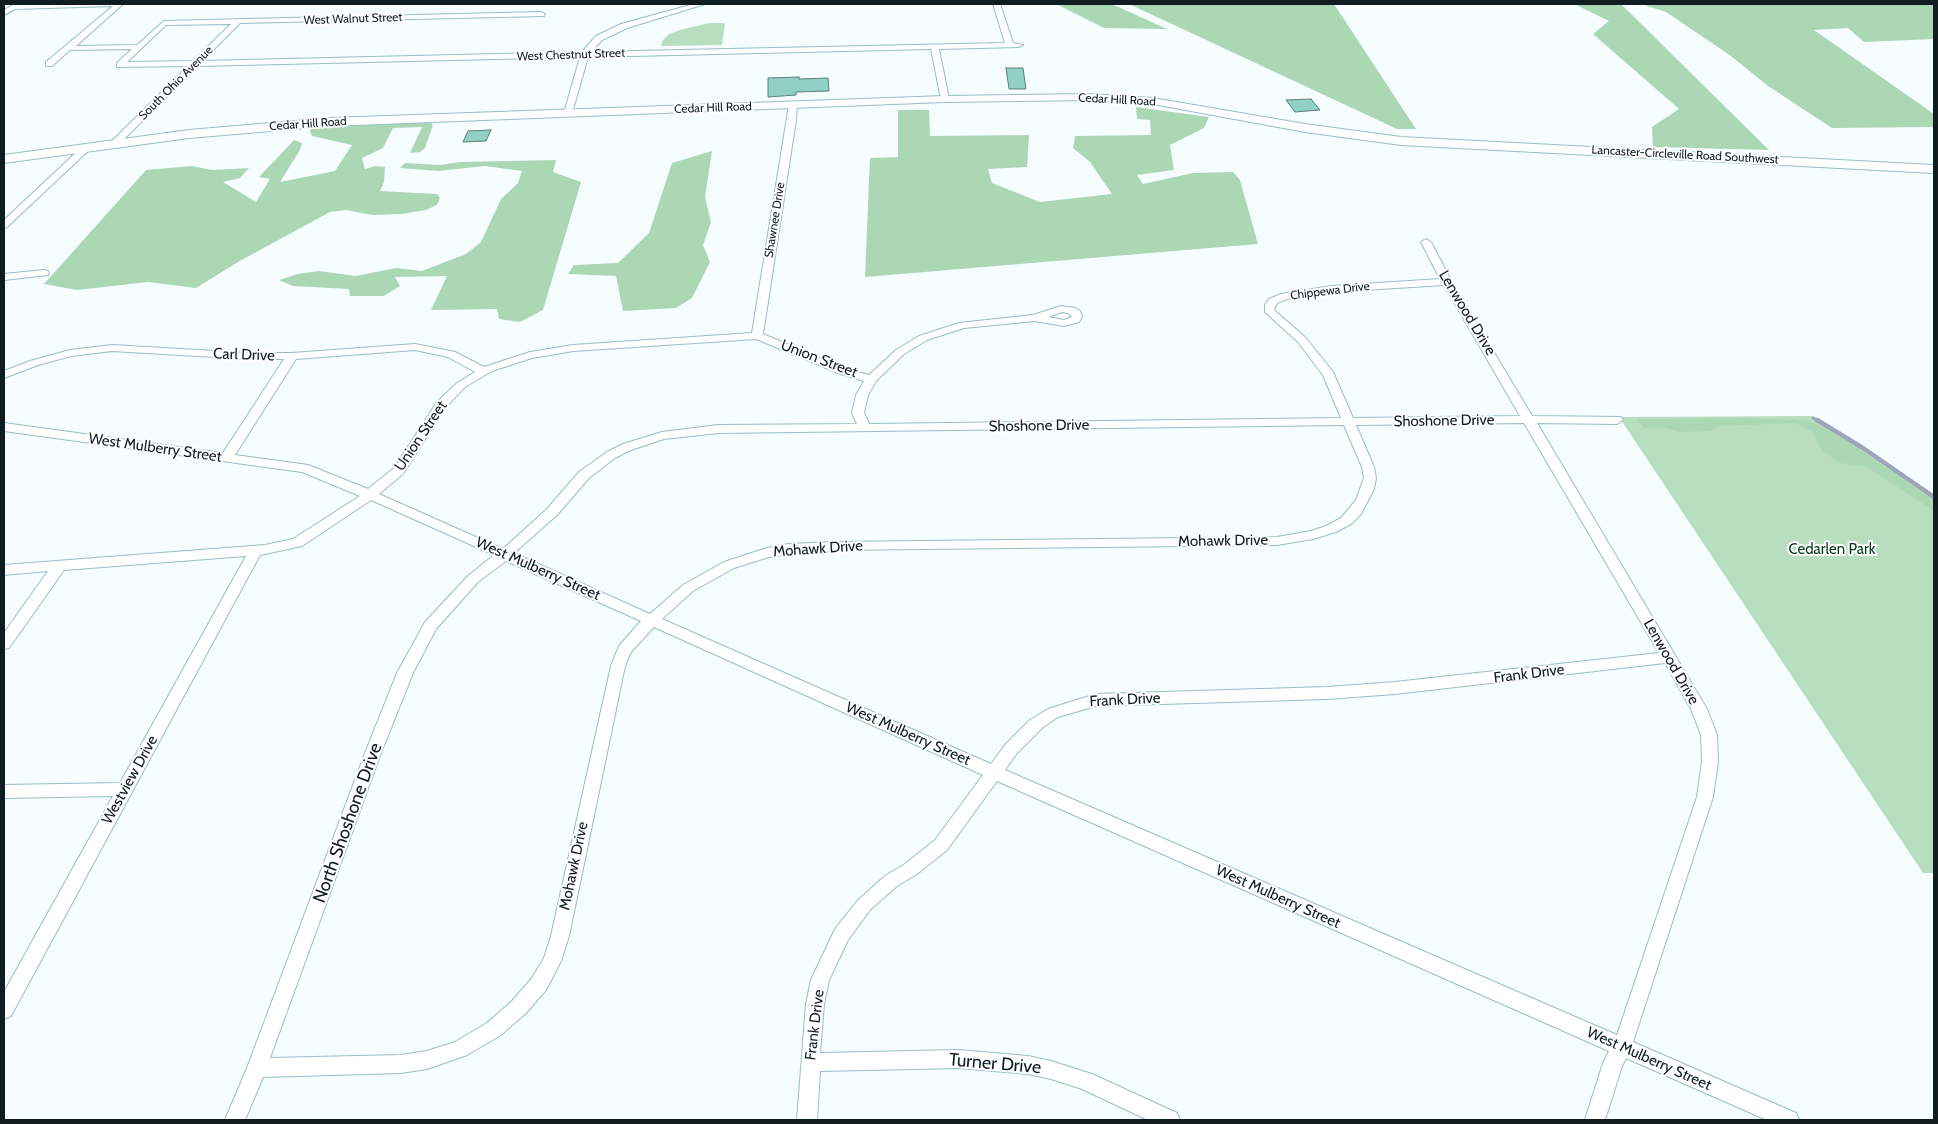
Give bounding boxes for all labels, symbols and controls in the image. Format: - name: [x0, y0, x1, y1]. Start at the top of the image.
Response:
- street label: West Walnut Street: [303, 10, 403, 28]
- street label: South Ohio Avenue: [136, 43, 216, 123]
- street label: West Chestnut Street: [517, 46, 625, 64]
- street label: Cedar Hill Road: [1078, 91, 1156, 109]
- street label: Cedar Hill Road: [674, 99, 752, 117]
- street label: Cedar Hill Road: [269, 114, 347, 134]
- street label: Lancaster-Circleville Road Southwest: [1591, 143, 1779, 167]
- street label: Shawnee Drive: [762, 181, 788, 259]
- street label: Lenwood Drive: [1435, 267, 1499, 359]
- street label: Chippewa Drive: [1289, 279, 1371, 303]
- street label: Union Street: [778, 336, 860, 382]
- street label: Carl Drive: [213, 345, 275, 365]
- street label: Union Street: [391, 397, 451, 475]
- street label: Shoshone Drive: [1393, 411, 1495, 431]
- street label: Shoshone Drive: [988, 416, 1090, 436]
- street label: West Mulberry Street: [87, 430, 223, 466]
- street label: Mohawk Drive: [1178, 531, 1268, 551]
- street label: West Mulberry Street: [473, 533, 603, 605]
- street label: Mohawk Drive: [772, 537, 864, 561]
- park label: Cedarlen Park: [1789, 541, 1875, 559]
- street label: Lenwood Drive: [1639, 616, 1703, 708]
- street label: Frank Drive: [1493, 661, 1565, 687]
- street label: Frank Drive: [1089, 689, 1161, 711]
- street label: West Mulberry Street: [843, 698, 973, 770]
- street label: Westview Drive: [98, 732, 162, 828]
- street label: North Shoshone Drive: [309, 740, 387, 906]
- street label: Mohawk Drive: [556, 820, 592, 912]
- street label: West Mulberry Street: [1213, 861, 1343, 933]
- street label: Frank Drive: [802, 989, 828, 1061]
- street label: West Mulberry Street: [1584, 1023, 1714, 1095]
- street label: Turner Drive: [948, 1049, 1042, 1079]

